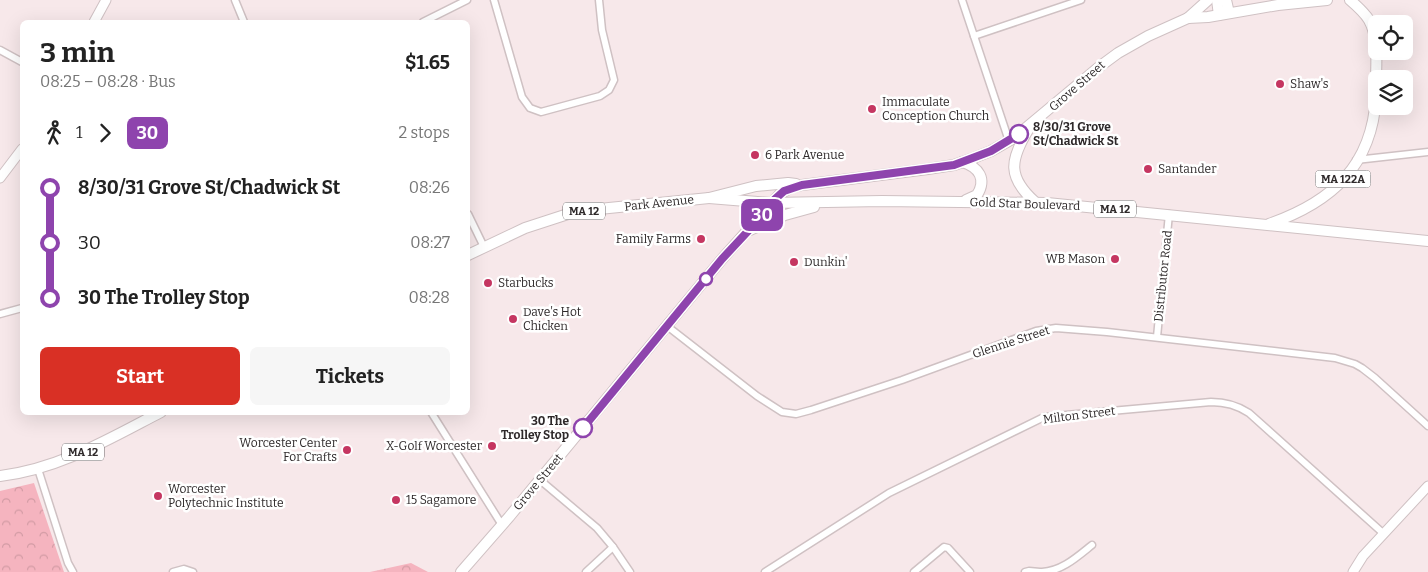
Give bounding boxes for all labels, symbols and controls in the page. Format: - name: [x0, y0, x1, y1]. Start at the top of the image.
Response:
- map controls: [1368, 15, 1413, 115]
- button: locate: [1368, 15, 1413, 60]
- text: 3 min: [40, 36, 115, 69]
- text: $1.65: [405, 51, 450, 74]
- street label: Grove Street: [1046, 57, 1108, 114]
- button: layers: [1368, 70, 1413, 115]
- text: 08:25 – 08:28 · Bus: [40, 72, 176, 91]
- place label: Shaw's: [1290, 77, 1329, 91]
- marker: Shaw's: [1274, 78, 1286, 90]
- place label: Immaculate Conception Church: [882, 95, 990, 123]
- marker: Immaculate Conception Church: [866, 103, 878, 115]
- icon: walk: [40, 119, 68, 147]
- icon: forward: [91, 119, 119, 147]
- place label: 8/30/31 Grove St/Chadwick St: [1033, 120, 1119, 148]
- text: 30: [137, 122, 158, 144]
- text: 1: [76, 123, 83, 142]
- text: 2 stops: [398, 123, 450, 142]
- marker: 8/30/31 Grove St/Chadwick St: [1009, 124, 1029, 144]
- place label: 6 Park Avenue: [765, 148, 844, 162]
- marker: 6 Park Avenue: [749, 149, 761, 161]
- place label: Santander: [1158, 162, 1217, 176]
- marker: Santander: [1142, 163, 1154, 175]
- road number: MA 122A: [1316, 170, 1370, 188]
- text: 8/30/31 Grove St/Chadwick St: [78, 176, 340, 199]
- text: 08:26: [409, 178, 450, 197]
- street label: Park Avenue: [624, 192, 694, 214]
- street label: Gold Star Boulevard: [969, 195, 1081, 213]
- line badge: 30: [740, 199, 784, 231]
- road number: MA 12: [1094, 200, 1136, 218]
- road number: MA 12: [563, 202, 605, 220]
- text: 30: [751, 204, 773, 226]
- street label: Distributor Road: [1151, 229, 1175, 323]
- text: 30: [78, 231, 101, 254]
- place label: Family Farms: [616, 232, 691, 246]
- text: 08:27: [410, 233, 450, 252]
- marker: Family Farms: [695, 233, 707, 245]
- place label: WB Mason: [1046, 252, 1105, 266]
- marker: WB Mason: [1109, 253, 1121, 265]
- place label: Dunkin': [804, 255, 847, 269]
- marker: Dunkin': [788, 256, 800, 268]
- unlabelled marker: [699, 272, 713, 286]
- place label: Starbucks: [498, 276, 554, 290]
- marker: Starbucks: [482, 277, 494, 289]
- text: 30 The Trolley Stop: [78, 286, 250, 309]
- text: 08:28: [408, 288, 450, 307]
- place label: Dave's Hot Chicken: [523, 305, 582, 333]
- marker: Dave's Hot Chicken: [507, 313, 519, 325]
- street label: Glennie Street: [971, 323, 1052, 361]
- button: Start: [40, 347, 240, 405]
- button: Tickets: [250, 347, 450, 405]
- street label: Milton Street: [1042, 404, 1117, 426]
- place label: 30 The Trolley Stop: [501, 414, 569, 442]
- marker: 30 The Trolley Stop: [573, 418, 593, 438]
- place label: Worcester Center For Crafts: [239, 436, 338, 464]
- place label: X-Golf Worcester: [386, 439, 483, 453]
- marker: X-Golf Worcester: [486, 440, 498, 452]
- road number: MA 12: [62, 444, 104, 461]
- marker: Worcester Center For Crafts: [341, 444, 353, 456]
- street label: Grove Street: [510, 450, 566, 513]
- place label: Worcester Polytechnic Institute: [168, 482, 283, 510]
- marker: Worcester Polytechnic Institute: [152, 490, 164, 502]
- place label: 15 Sagamore: [406, 493, 476, 507]
- marker: 15 Sagamore: [390, 494, 402, 506]

